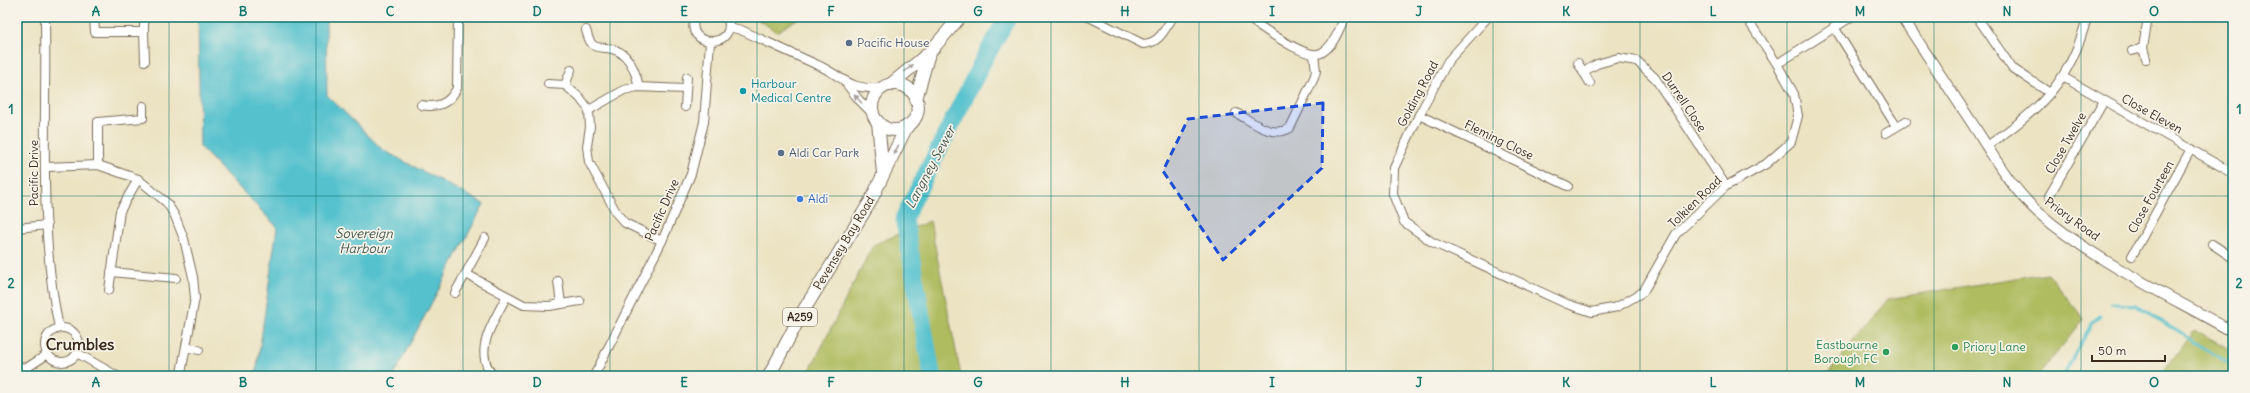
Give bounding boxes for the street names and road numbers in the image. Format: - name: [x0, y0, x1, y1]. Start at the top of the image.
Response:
- street label: Golding Road: [1394, 58, 1441, 129]
- street label: Durrell Close: [1659, 69, 1710, 134]
- street label: Close Eleven: [2119, 91, 2185, 137]
- street label: Close Twelve: [2042, 109, 2089, 176]
- street label: Fleming Close: [1462, 116, 1536, 163]
- street label: Pacific Drive: [26, 140, 41, 206]
- street label: Close Fourteen: [2124, 158, 2177, 236]
- street label: Tolkien Road: [1665, 173, 1724, 231]
- street label: Pacific Drive: [641, 176, 682, 243]
- street label: Pevensey Bay Road: [810, 193, 877, 292]
- street label: Priory Road: [2042, 194, 2103, 244]
- road number: A259: [783, 308, 817, 326]

